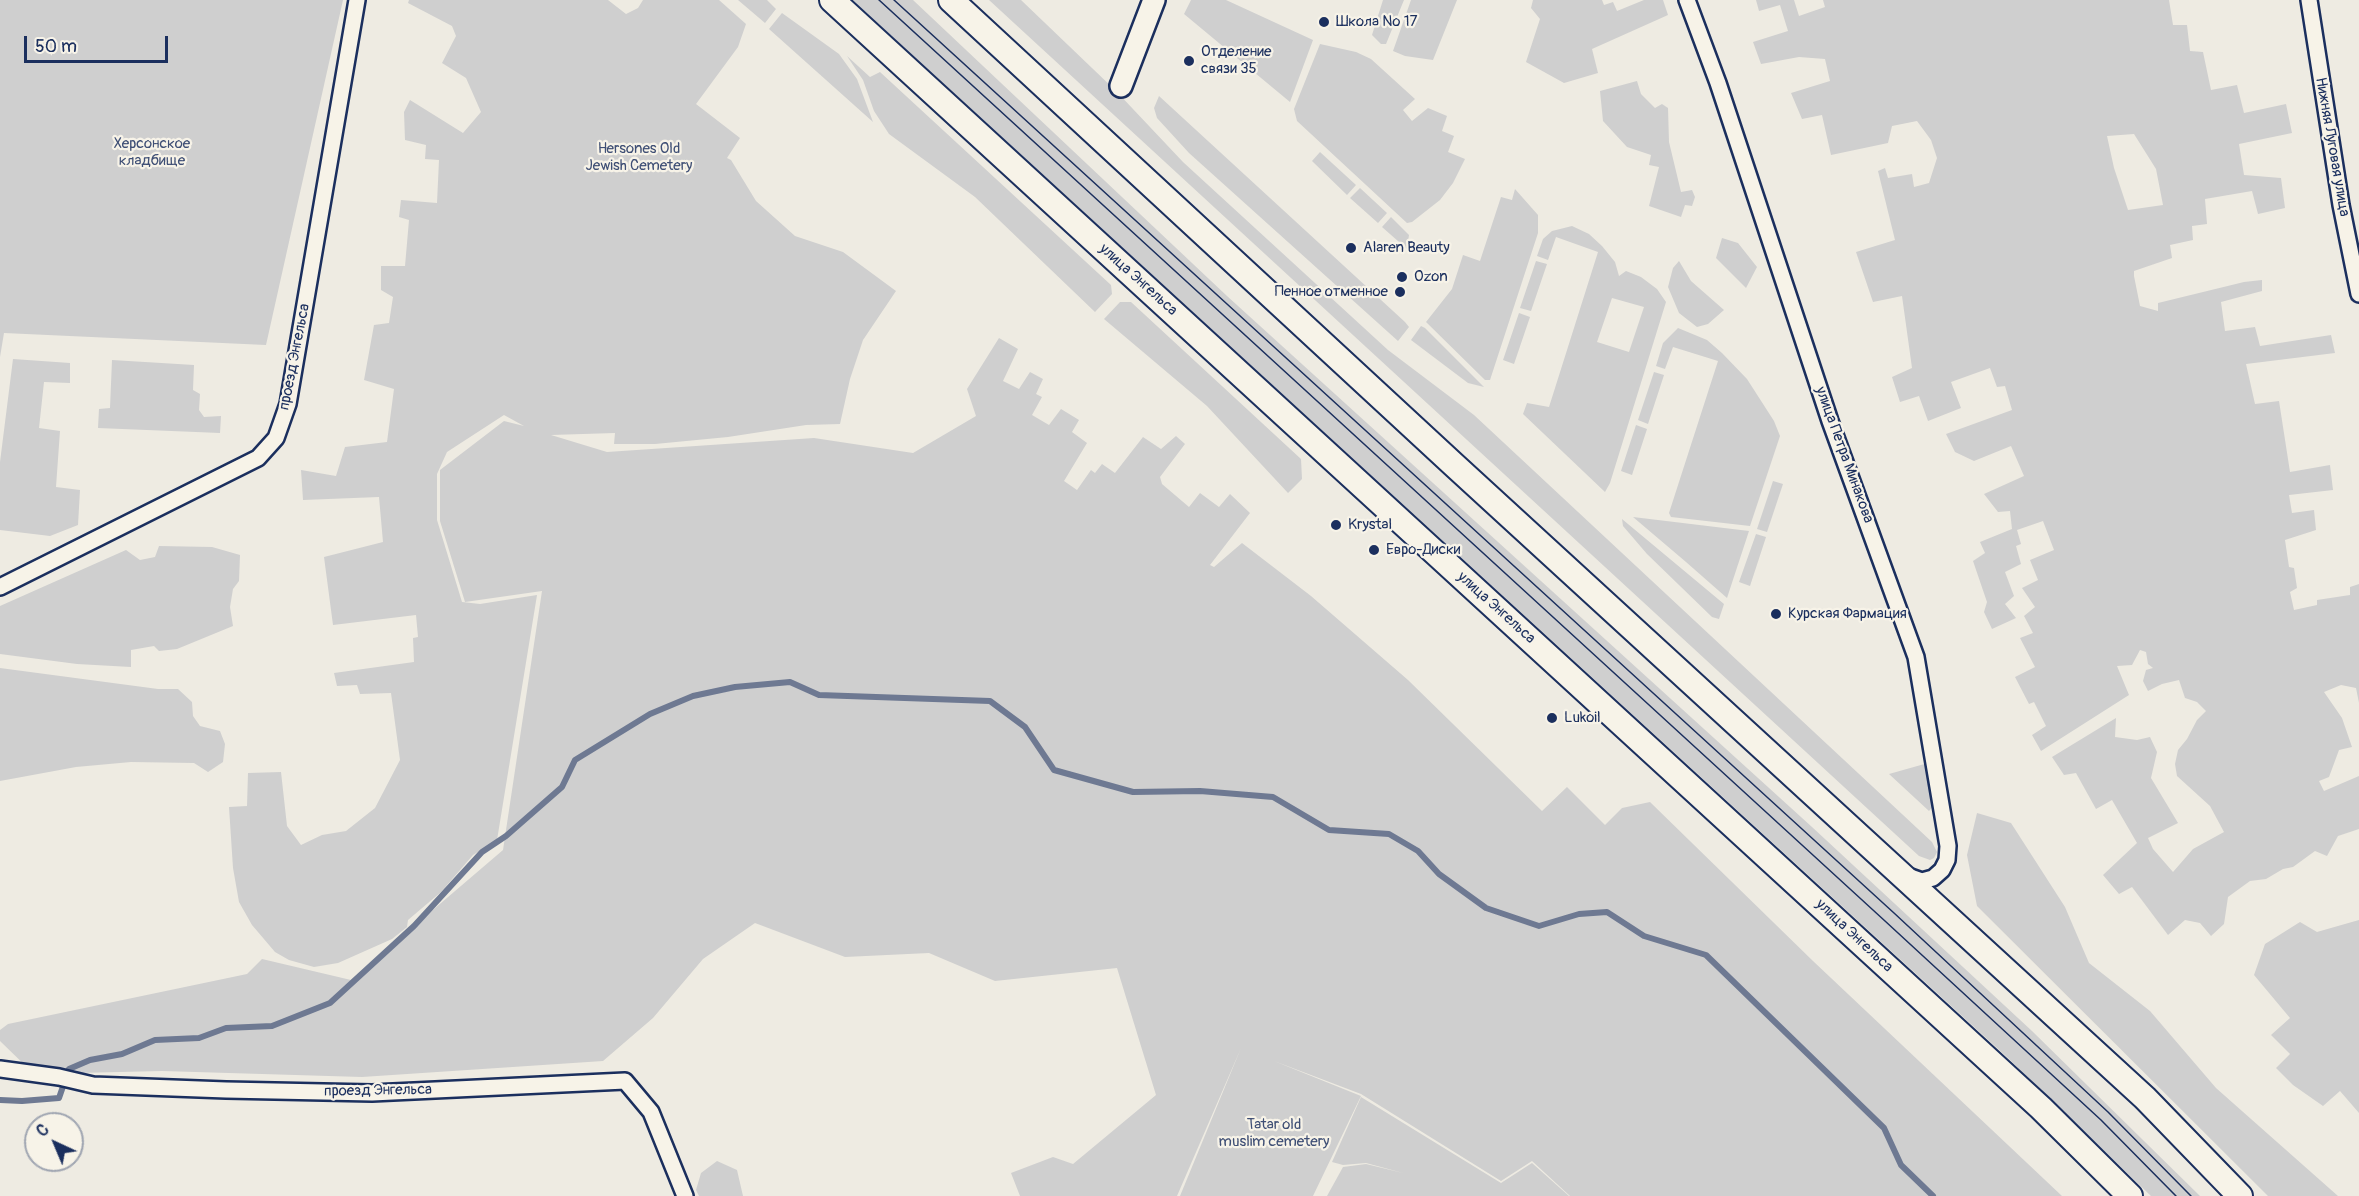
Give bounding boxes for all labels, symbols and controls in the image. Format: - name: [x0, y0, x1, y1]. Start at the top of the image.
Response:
- place label: Школа № 17: [1336, 13, 1417, 31]
- marker: Школа № 17: [1317, 15, 1331, 29]
- scale bar: [27, 24, 171, 62]
- text: 50 m: [35, 35, 77, 58]
- place label: Отделение связи 35: [1201, 43, 1271, 78]
- marker: Отделение связи 35: [1182, 54, 1196, 68]
- street label: Нижняя Луговая улица: [2311, 76, 2353, 218]
- park label: Херсонское кладбище: [114, 135, 190, 170]
- park label: Hersones Old Jewish Cemetery: [586, 140, 692, 175]
- place label: Alaren Beauty: [1363, 239, 1450, 257]
- street label: улица Энгельса: [1095, 240, 1181, 320]
- marker: Alaren Beauty: [1344, 241, 1358, 255]
- place label: Ozon: [1414, 268, 1448, 286]
- marker: Ozon: [1395, 270, 1409, 284]
- place label: Пенное отменное: [1275, 283, 1388, 301]
- marker: Пенное отменное: [1393, 285, 1407, 299]
- street label: проезд Энгельса: [276, 302, 314, 412]
- street label: улица Петра Минакова: [1811, 384, 1877, 526]
- place label: Krystal: [1348, 516, 1392, 534]
- marker: Krystal: [1329, 518, 1343, 532]
- place label: Евро-Диски: [1386, 541, 1460, 559]
- marker: Евро-Диски: [1367, 543, 1381, 557]
- street label: улица Энгельса: [1453, 568, 1539, 648]
- place label: Курская Фармация: [1788, 605, 1907, 623]
- marker: Курская Фармация: [1769, 607, 1783, 621]
- place label: Lukoil: [1564, 709, 1601, 727]
- marker: Lukoil: [1545, 711, 1559, 725]
- street label: улица Энгельса: [1812, 896, 1896, 976]
- street label: проезд Энгельса: [324, 1081, 432, 1101]
- north arrow: [24, 1112, 84, 1172]
- park label: Tatar old muslim cemetery: [1219, 1116, 1329, 1151]
- text: С: [32, 1120, 53, 1141]

